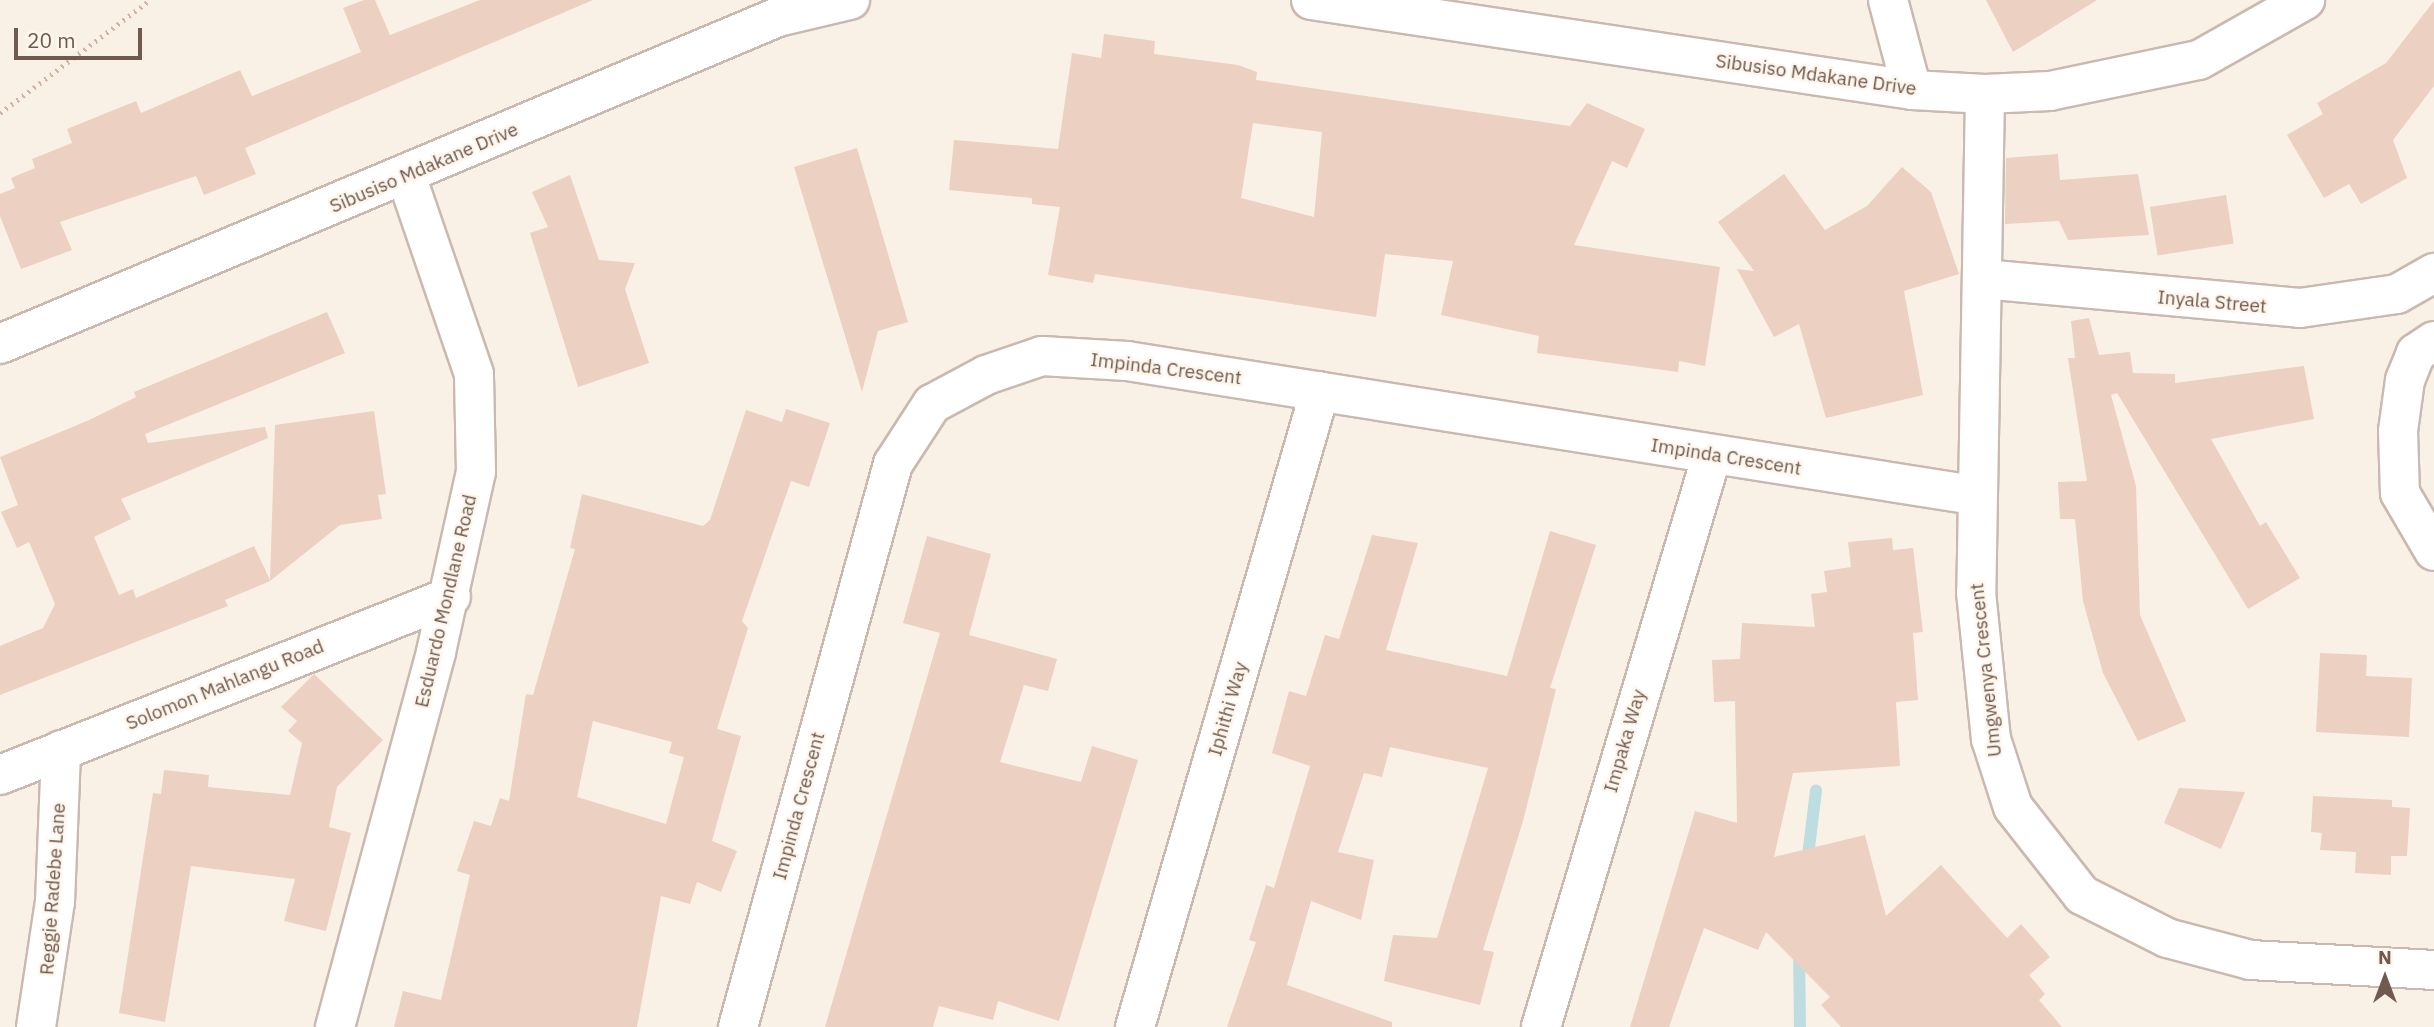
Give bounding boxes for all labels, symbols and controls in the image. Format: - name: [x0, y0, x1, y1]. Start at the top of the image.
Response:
- scale bar: [18, 14, 145, 58]
- text: 20 m: [27, 26, 76, 54]
- street label: Sibusiso Mdakane Drive: [1714, 50, 1918, 100]
- street label: Sibusiso Mdakane Drive: [326, 118, 522, 218]
- street label: Inyala Street: [2156, 286, 2268, 318]
- street label: Impinda Crescent: [1089, 348, 1243, 390]
- street label: Impinda Crescent: [1649, 434, 1803, 480]
- street label: Esduardo Mondlane Road: [410, 492, 482, 710]
- street label: Umgwenya Crescent: [1966, 582, 2006, 758]
- street label: Solomon Mahlangu Road: [123, 635, 327, 735]
- street label: Iphithi Way: [1204, 659, 1252, 759]
- street label: Impaka Way: [1599, 687, 1651, 795]
- street label: Impinda Crescent: [768, 730, 830, 882]
- street label: Reggie Radebe Lane: [36, 802, 70, 976]
- north arrow: [2350, 943, 2420, 1013]
- text: N: [2378, 945, 2392, 969]

